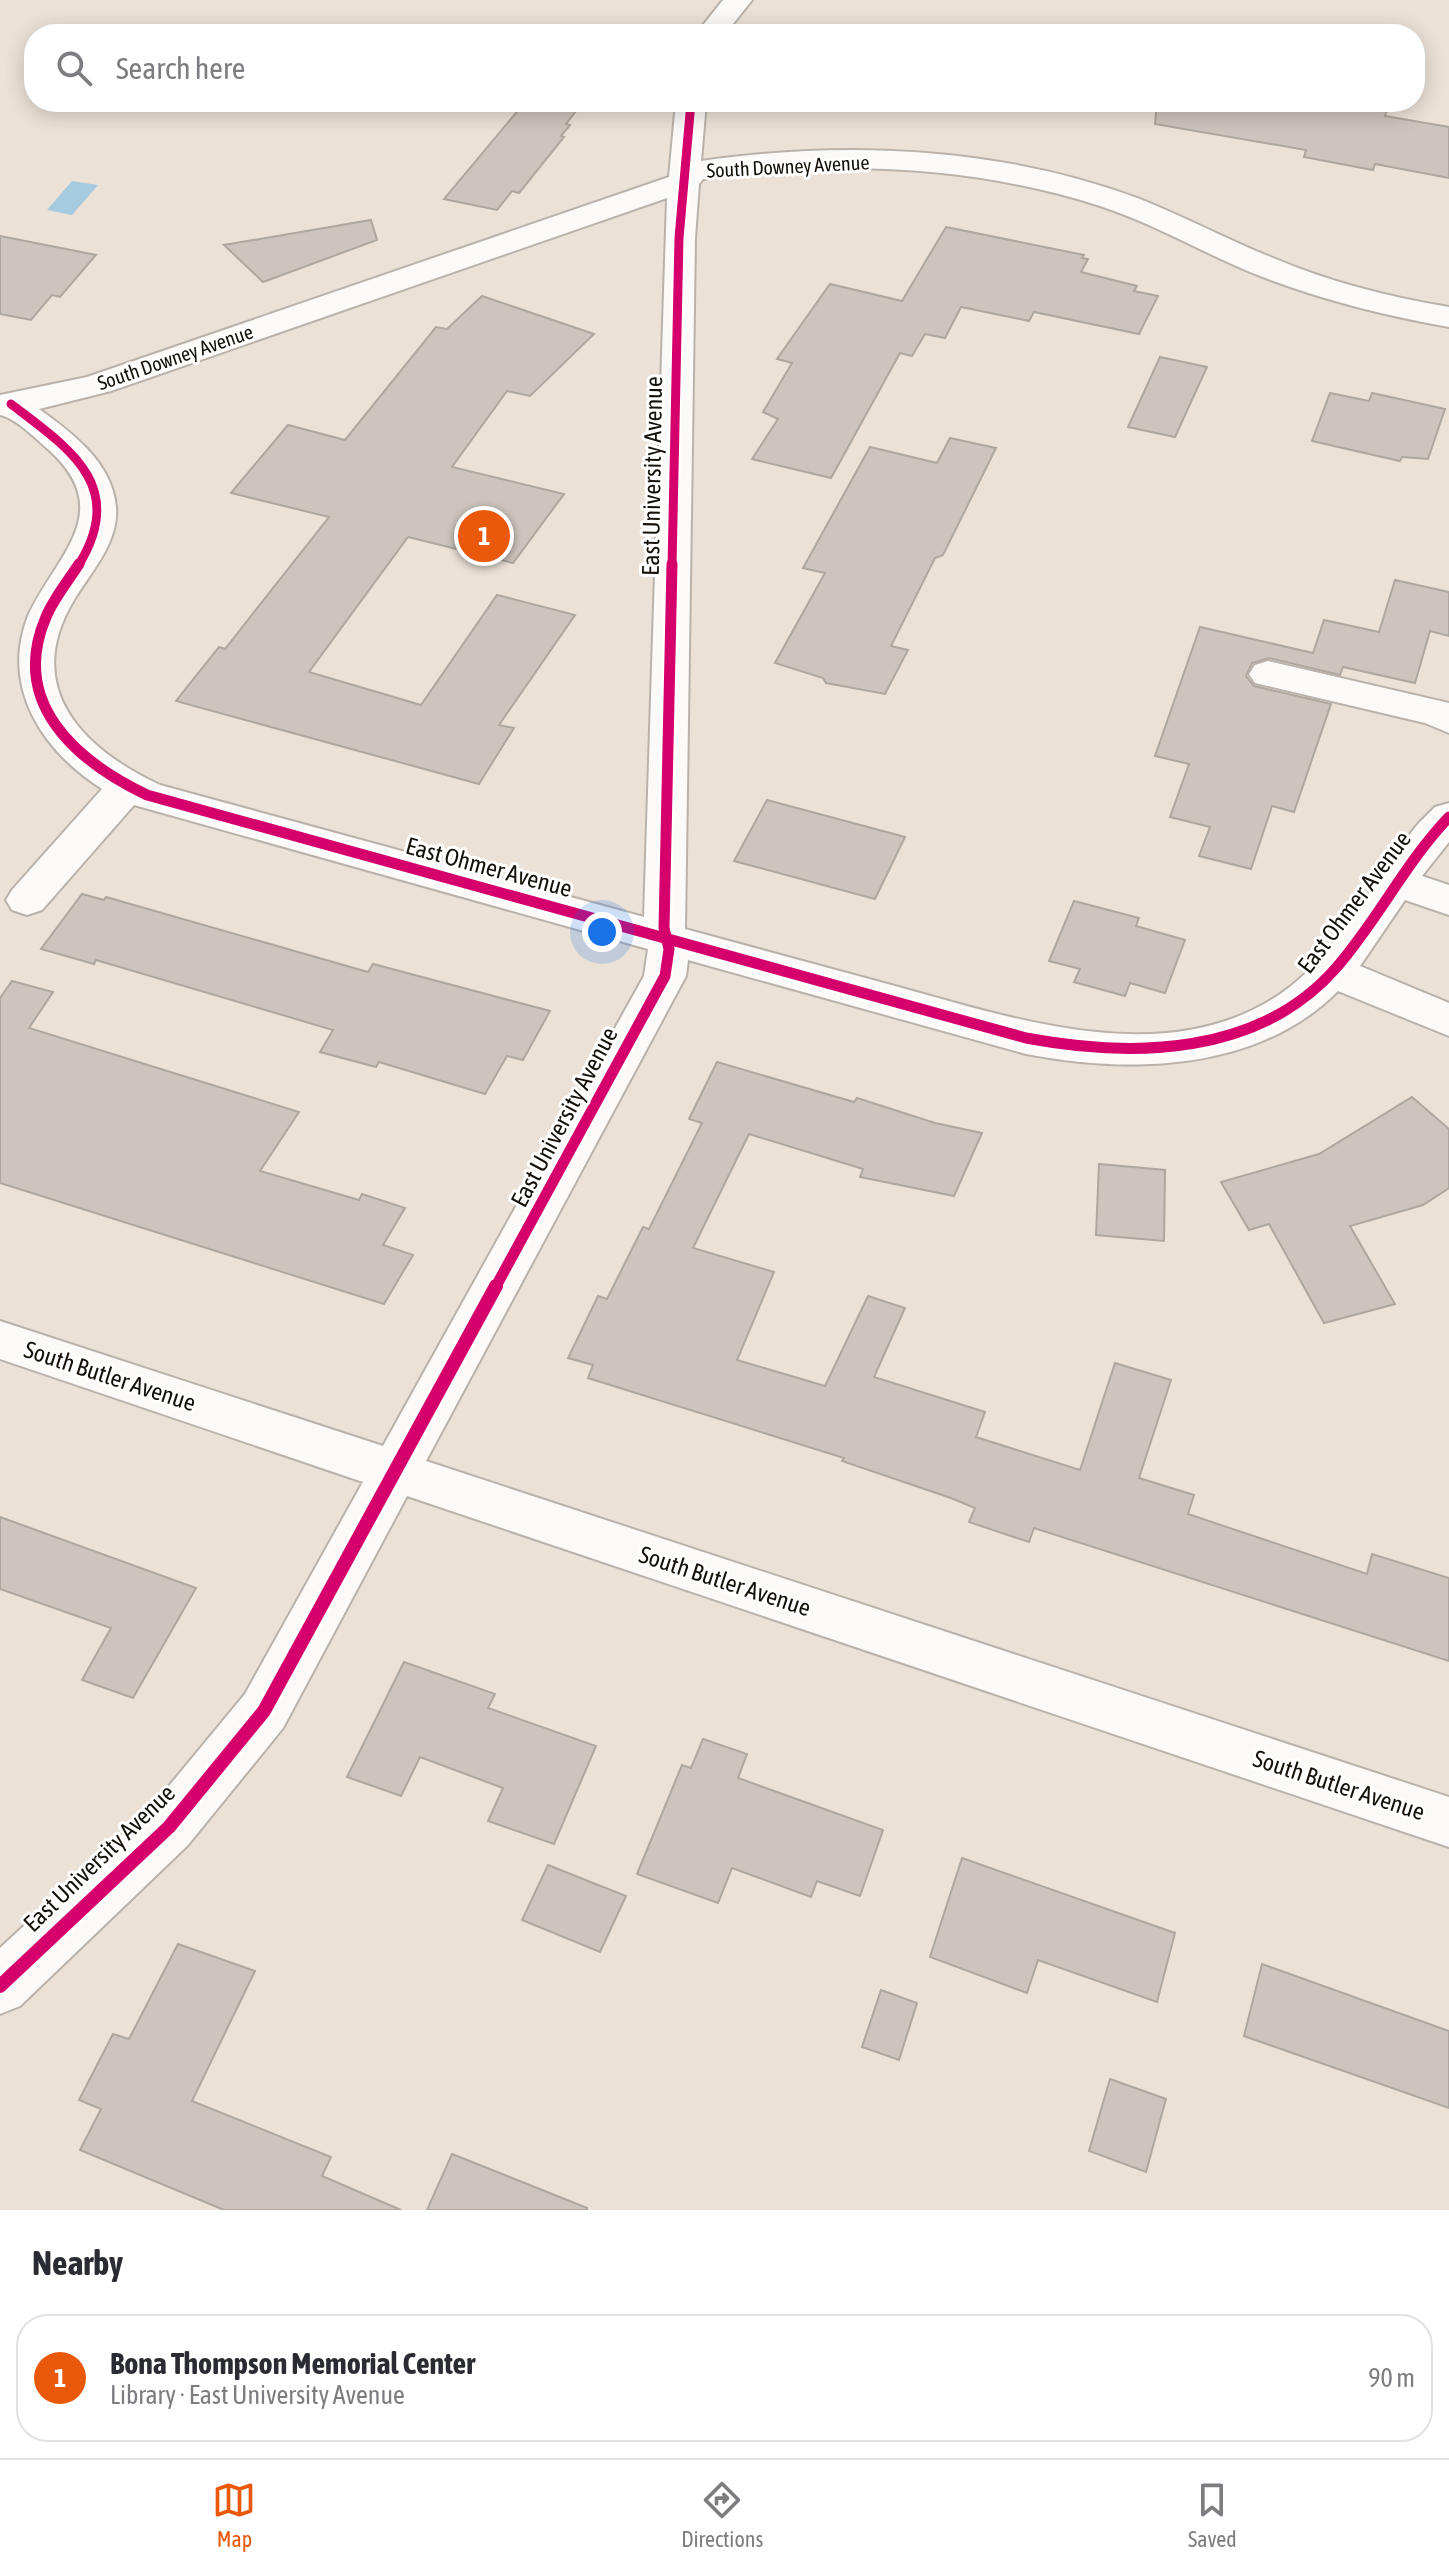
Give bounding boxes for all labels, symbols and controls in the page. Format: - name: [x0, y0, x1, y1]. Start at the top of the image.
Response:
- search box: [24, 24, 1425, 112]
- icon: search: [52, 46, 96, 90]
- text: Search here: [116, 51, 245, 85]
- street label: South Downey Avenue: [706, 150, 870, 182]
- street label: South Downey Avenue: [94, 320, 256, 394]
- street label: East University Avenue: [637, 376, 667, 576]
- pin: 1: [458, 506, 510, 566]
- street label: East Ohmer Avenue: [1292, 826, 1416, 978]
- street label: East Ohmer Avenue: [403, 832, 575, 902]
- your location: [582, 912, 622, 952]
- street label: East University Avenue: [505, 1023, 623, 1211]
- street label: South Butler Avenue: [21, 1336, 199, 1416]
- street label: South Butler Avenue: [636, 1541, 814, 1621]
- street label: South Butler Avenue: [1250, 1745, 1428, 1825]
- street label: East University Avenue: [18, 1779, 180, 1937]
- text: Nearby: [32, 2243, 123, 2282]
- text: Bona Thompson Memorial Center: [110, 2346, 475, 2380]
- text: 1: [54, 2363, 66, 2393]
- text: 90 m: [1368, 2363, 1415, 2393]
- text: Library · East University Avenue: [110, 2380, 405, 2410]
- tab: Map: [212, 2478, 256, 2552]
- tab: Directions: [681, 2478, 763, 2552]
- tab: Saved: [1188, 2478, 1237, 2552]

